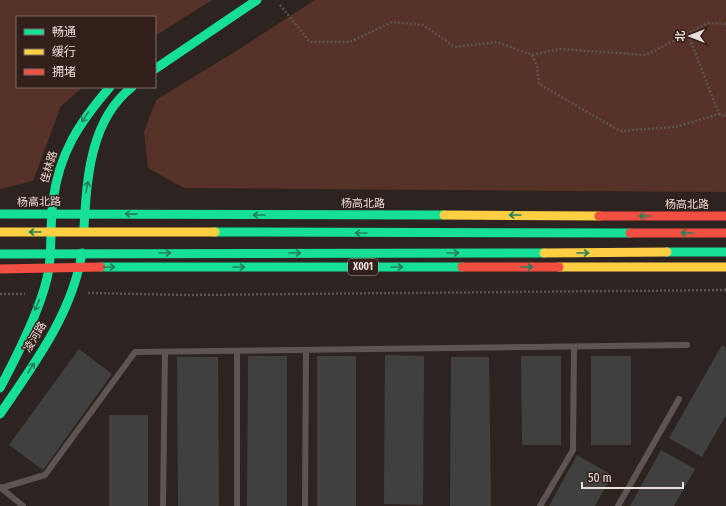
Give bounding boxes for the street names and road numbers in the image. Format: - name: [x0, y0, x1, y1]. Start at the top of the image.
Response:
- street label: 佳林路: [38, 149, 60, 185]
- street label: 杨高北路: [17, 195, 61, 209]
- street label: 杨高北路: [341, 197, 385, 210]
- street label: 杨高北路: [665, 198, 709, 211]
- road number: X001: [348, 259, 378, 275]
- street label: 凌河路: [21, 320, 49, 354]

